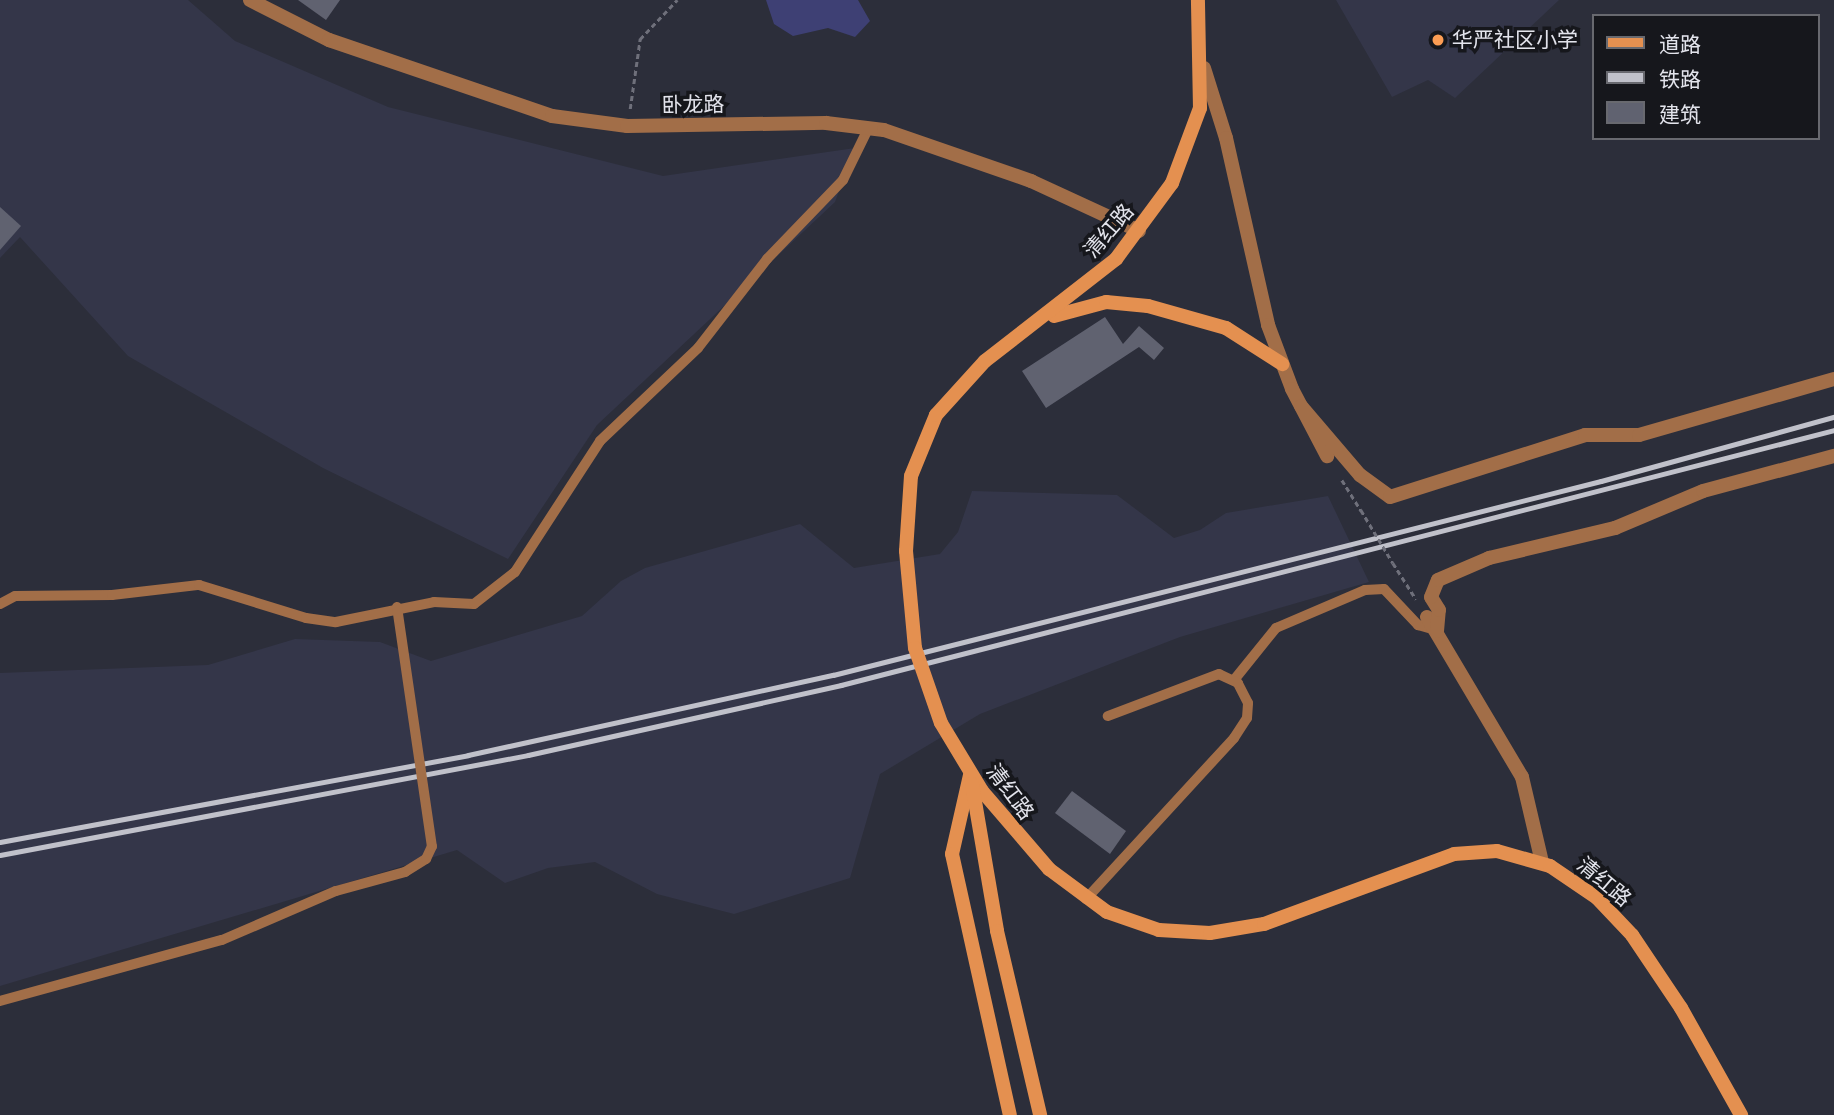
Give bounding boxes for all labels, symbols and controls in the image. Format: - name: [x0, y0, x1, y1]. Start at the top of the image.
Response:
- legend: [1592, 14, 1820, 140]
- place label: 华严社区小学: [1452, 27, 1578, 53]
- marker: 华严社区小学: [1430, 32, 1446, 48]
- text: 道路: [1659, 32, 1701, 57]
- text: 铁路: [1659, 67, 1701, 92]
- street label: 卧龙路: [661, 92, 725, 118]
- text: 建筑: [1659, 102, 1701, 127]
- street label: 清红路: [1079, 199, 1139, 263]
- street label: 清红路: [981, 759, 1039, 825]
- street label: 清红路: [1572, 852, 1636, 912]

